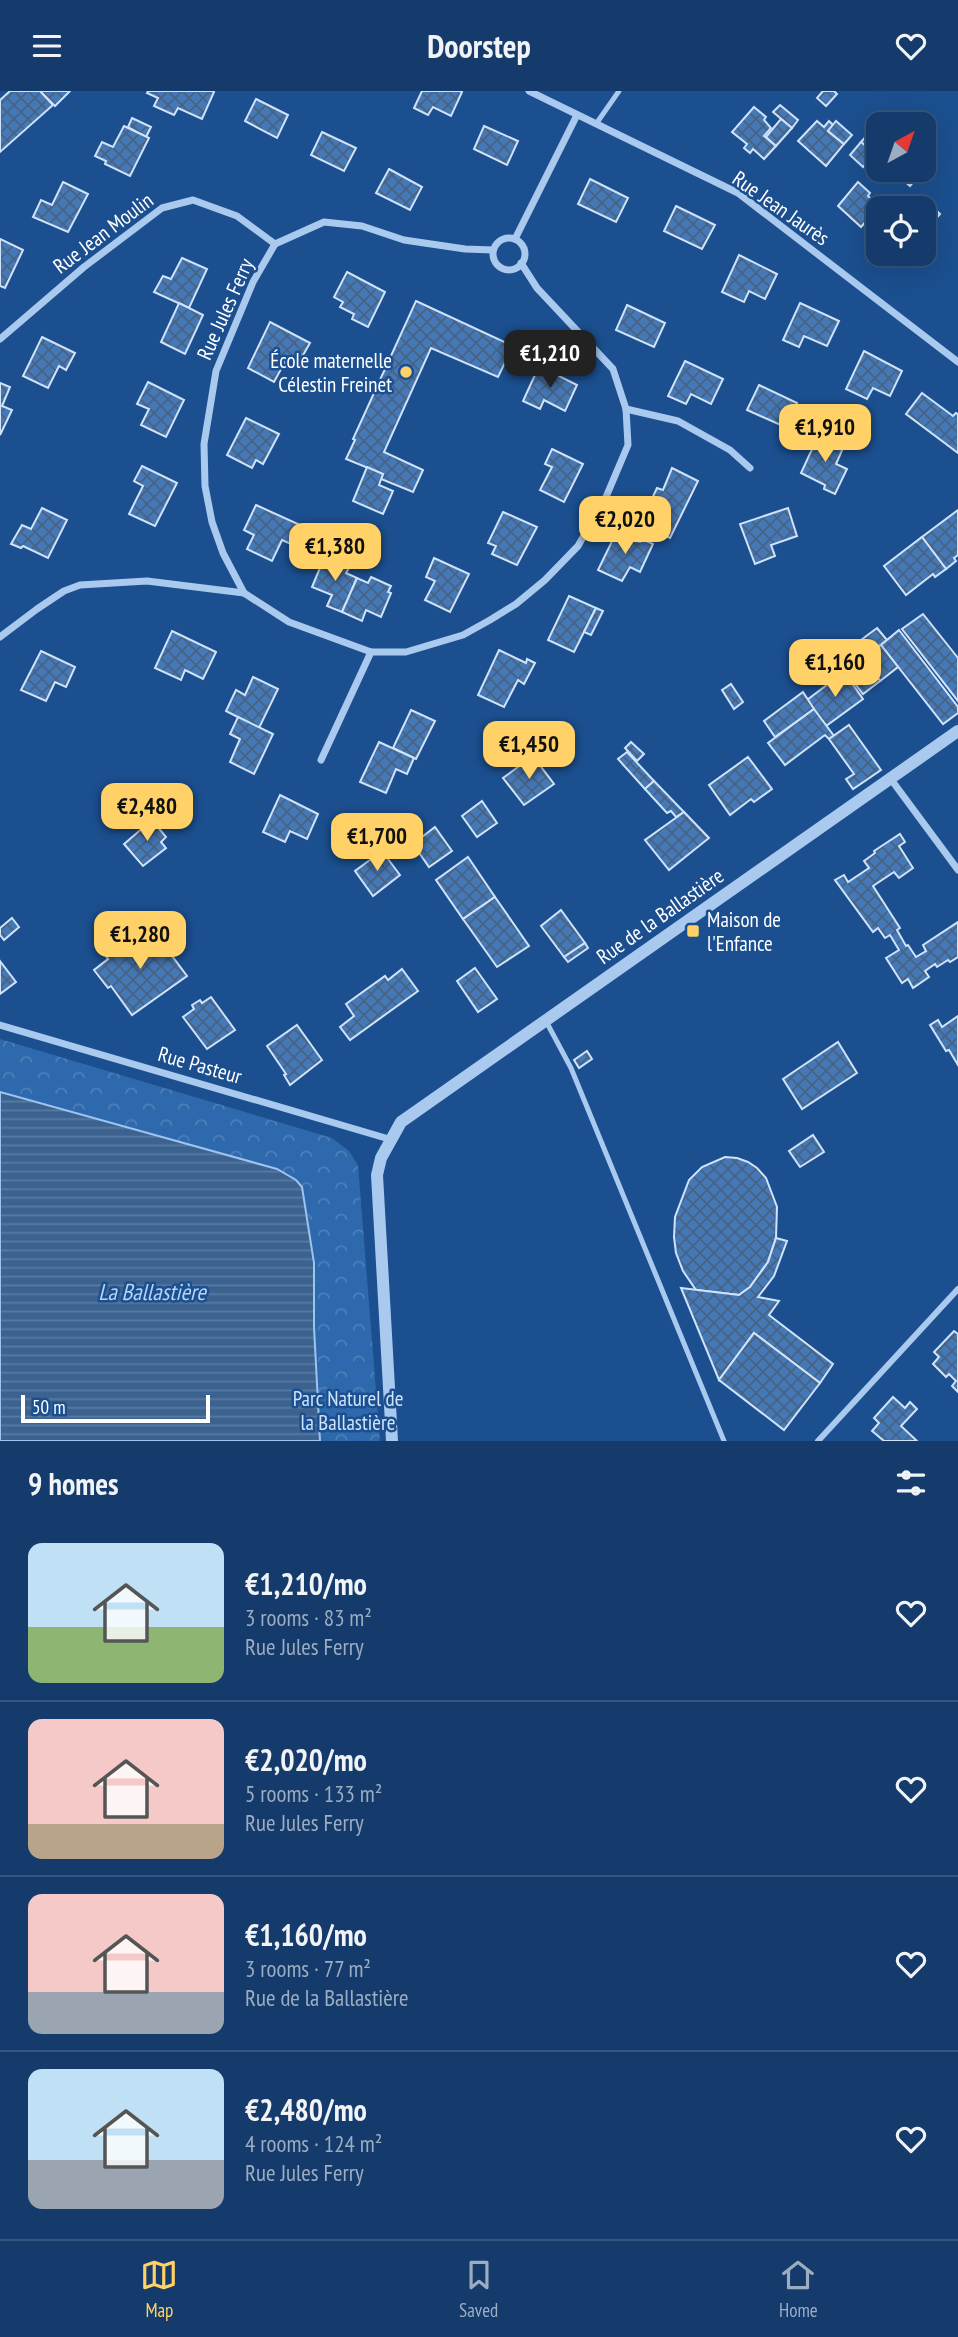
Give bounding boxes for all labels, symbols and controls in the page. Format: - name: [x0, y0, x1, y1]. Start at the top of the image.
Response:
- text: Doorstep: [427, 25, 531, 67]
- icon: menu: [28, 27, 66, 65]
- icon: heart: [892, 27, 930, 65]
- north arrow: [866, 112, 936, 182]
- map controls: [866, 112, 936, 266]
- street label: Rue Jean Jaurès: [727, 165, 835, 251]
- street label: Rue Jean Moulin: [48, 187, 158, 279]
- button: locate: [866, 196, 936, 266]
- street label: Rue Jules Ferry: [191, 254, 259, 364]
- pin: €1,210: [493, 331, 607, 390]
- text: €1,210: [520, 338, 580, 367]
- place label: École maternelle Célestin Freinet: [270, 347, 392, 398]
- marker: École maternelle Célestin Freinet: [398, 364, 414, 380]
- pin: €1,910: [768, 405, 882, 464]
- text: €1,910: [795, 412, 855, 441]
- pin: €2,020: [568, 497, 682, 556]
- text: €2,020: [595, 504, 655, 533]
- pin: €1,380: [278, 524, 392, 583]
- text: €1,380: [305, 531, 365, 560]
- pin: €1,160: [778, 639, 892, 699]
- text: €1,160: [805, 647, 865, 676]
- pin: €1,450: [472, 721, 586, 781]
- text: €1,450: [499, 729, 559, 758]
- pin: €2,480: [90, 783, 204, 843]
- text: €2,480: [117, 791, 177, 820]
- pin: €1,700: [320, 813, 434, 873]
- text: €1,700: [347, 821, 407, 850]
- street label: Rue de la Ballastière: [591, 862, 729, 970]
- place label: Maison de l'Enfance: [707, 906, 781, 957]
- pin: €1,280: [83, 911, 197, 971]
- text: €1,280: [110, 919, 170, 948]
- marker: Maison de l'Enfance: [685, 923, 701, 939]
- street label: Rue Pasteur: [155, 1040, 245, 1090]
- water label: La Ballastière: [98, 1277, 207, 1306]
- park label: Parc Naturel de la Ballastière: [293, 1385, 403, 1436]
- scale bar: [21, 1392, 210, 1424]
- text: 50 m: [32, 1395, 66, 1419]
- text: 9 homes: [28, 1464, 119, 1503]
- icon: filters: [892, 1464, 930, 1502]
- text: €1,210/mo: [245, 1564, 367, 1603]
- icon: home: [84, 1571, 168, 1655]
- icon: heart: [892, 1594, 930, 1632]
- text: 3 rooms · 83 m²: [245, 1603, 372, 1632]
- text: Rue Jules Ferry: [245, 1632, 364, 1661]
- text: €2,020/mo: [245, 1740, 367, 1779]
- icon: home: [84, 1747, 168, 1831]
- icon: heart: [892, 1770, 930, 1808]
- text: 5 rooms · 133 m²: [245, 1779, 382, 1808]
- text: Rue Jules Ferry: [245, 1808, 364, 1837]
- text: €1,160/mo: [245, 1915, 367, 1954]
- icon: home: [84, 1922, 168, 2006]
- icon: heart: [892, 1945, 930, 1983]
- text: 3 rooms · 77 m²: [245, 1954, 371, 1983]
- text: Rue de la Ballastière: [245, 1983, 409, 2012]
- text: €2,480/mo: [245, 2090, 367, 2129]
- icon: home: [84, 2097, 168, 2181]
- icon: heart: [892, 2120, 930, 2158]
- text: 4 rooms · 124 m²: [245, 2129, 382, 2158]
- text: Rue Jules Ferry: [245, 2158, 364, 2187]
- tab: Map: [140, 2256, 178, 2322]
- tab: Saved: [459, 2256, 498, 2322]
- tab: Home: [779, 2256, 818, 2322]

